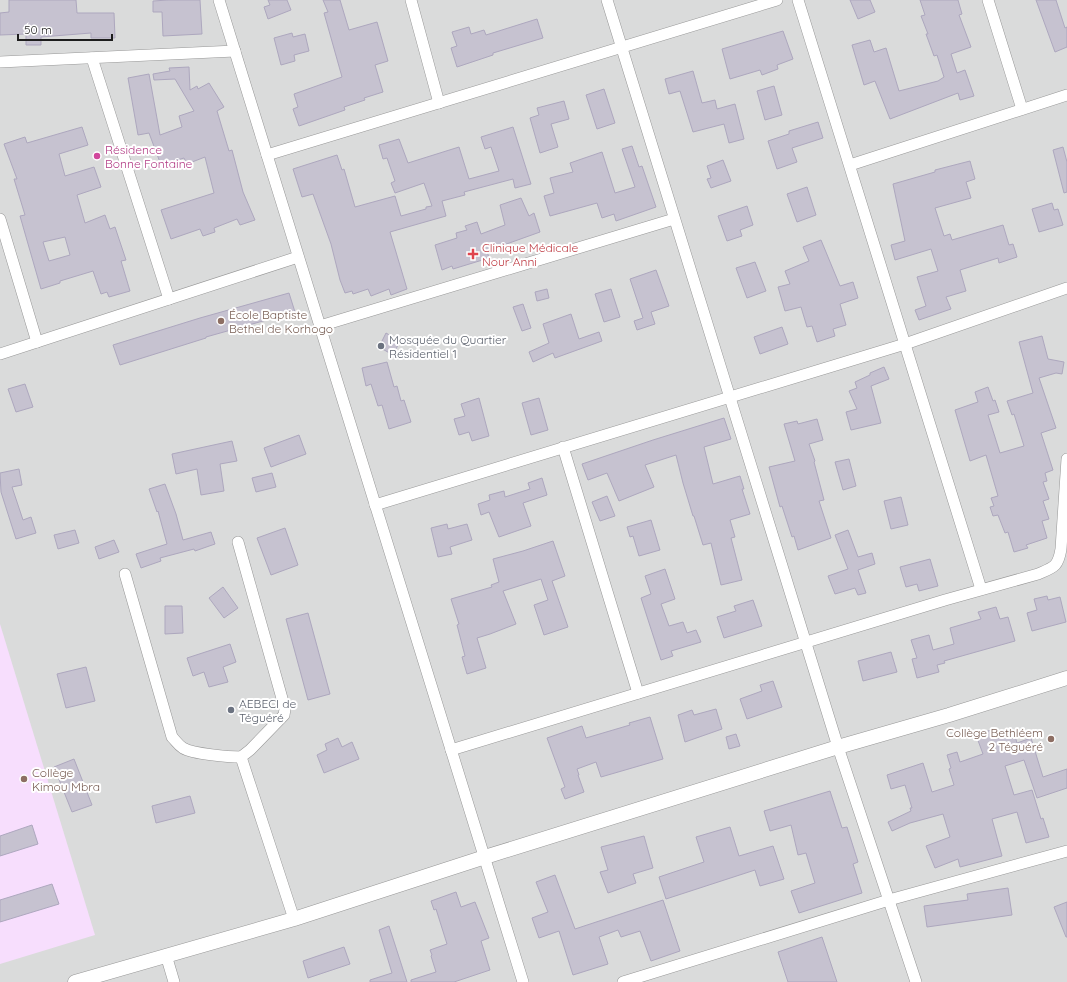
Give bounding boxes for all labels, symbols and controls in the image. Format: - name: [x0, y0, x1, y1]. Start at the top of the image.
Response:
- scale bar: [18, 16, 112, 42]
- text: 50 m: [24, 22, 52, 37]
- place label: Résidence Bonne Fontaine: [105, 142, 193, 171]
- marker: Résidence Bonne Fontaine: [92, 151, 102, 161]
- place label: Clinique Médicale Nour Anni: [482, 240, 578, 269]
- marker: Clinique Médicale Nour Anni: [467, 248, 479, 260]
- place label: École Baptiste Bethel de Korhogo: [229, 307, 333, 336]
- marker: École Baptiste Bethel de Korhogo: [216, 316, 226, 326]
- place label: Mosquée du Quartier Résidentiel 1: [389, 332, 507, 361]
- marker: Mosquée du Quartier Résidentiel 1: [376, 341, 386, 351]
- place label: AEBECI de Téguéré: [239, 696, 297, 725]
- marker: AEBECI de Téguéré: [226, 705, 236, 715]
- place label: Collège Bethléem 2 Téguéré: [946, 725, 1043, 754]
- marker: Collège Bethléem 2 Téguéré: [1046, 734, 1056, 744]
- place label: Collège Kimou Mbra: [32, 765, 100, 794]
- marker: Collège Kimou Mbra: [19, 774, 29, 784]

